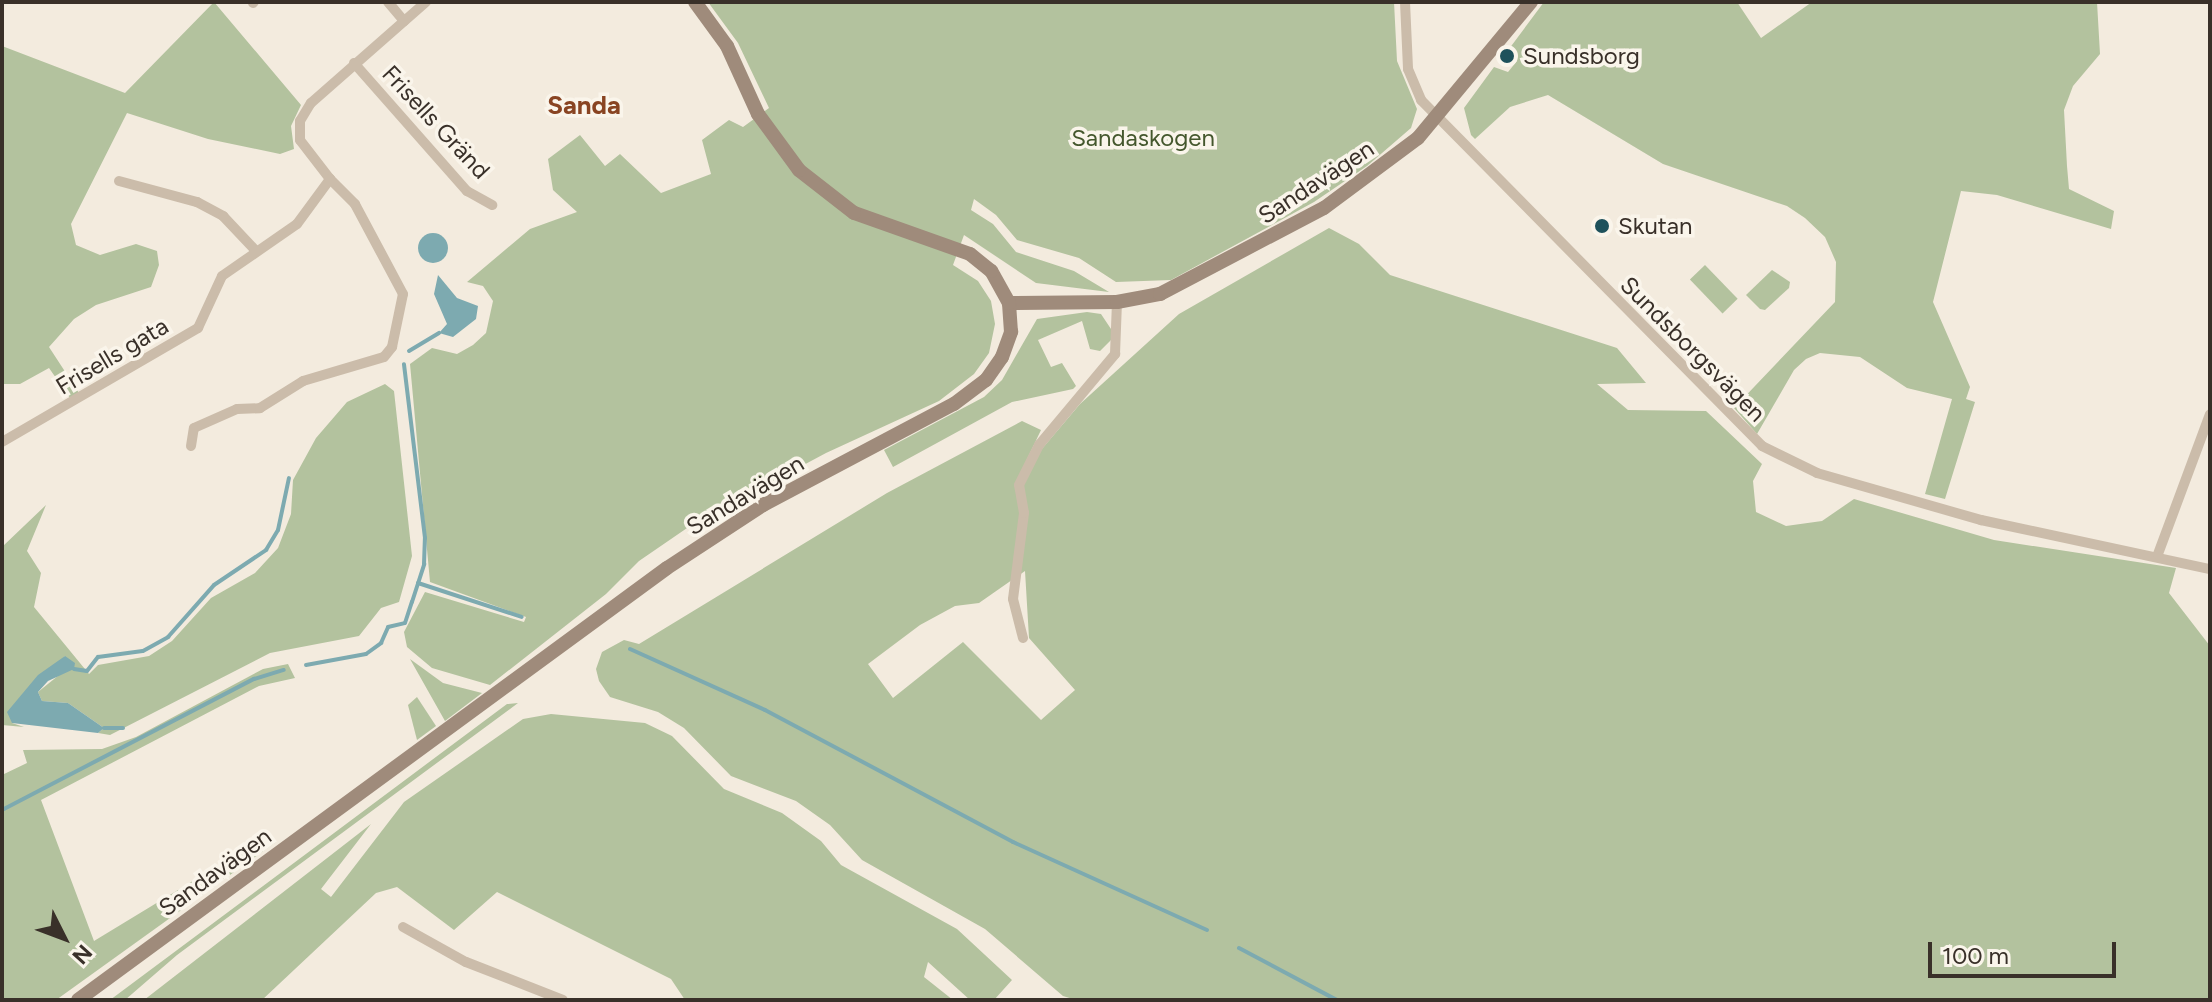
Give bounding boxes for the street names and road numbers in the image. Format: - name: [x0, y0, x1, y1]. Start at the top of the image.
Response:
- street label: Frisells Gränd: [376, 59, 496, 185]
- street label: Sandavägen: [1253, 134, 1379, 230]
- street label: Sundsborgsvägen: [1614, 270, 1772, 428]
- street label: Frisells gata: [51, 311, 173, 401]
- street label: Sandavägen: [681, 449, 809, 541]
- street label: Sandavägen: [153, 822, 277, 922]

